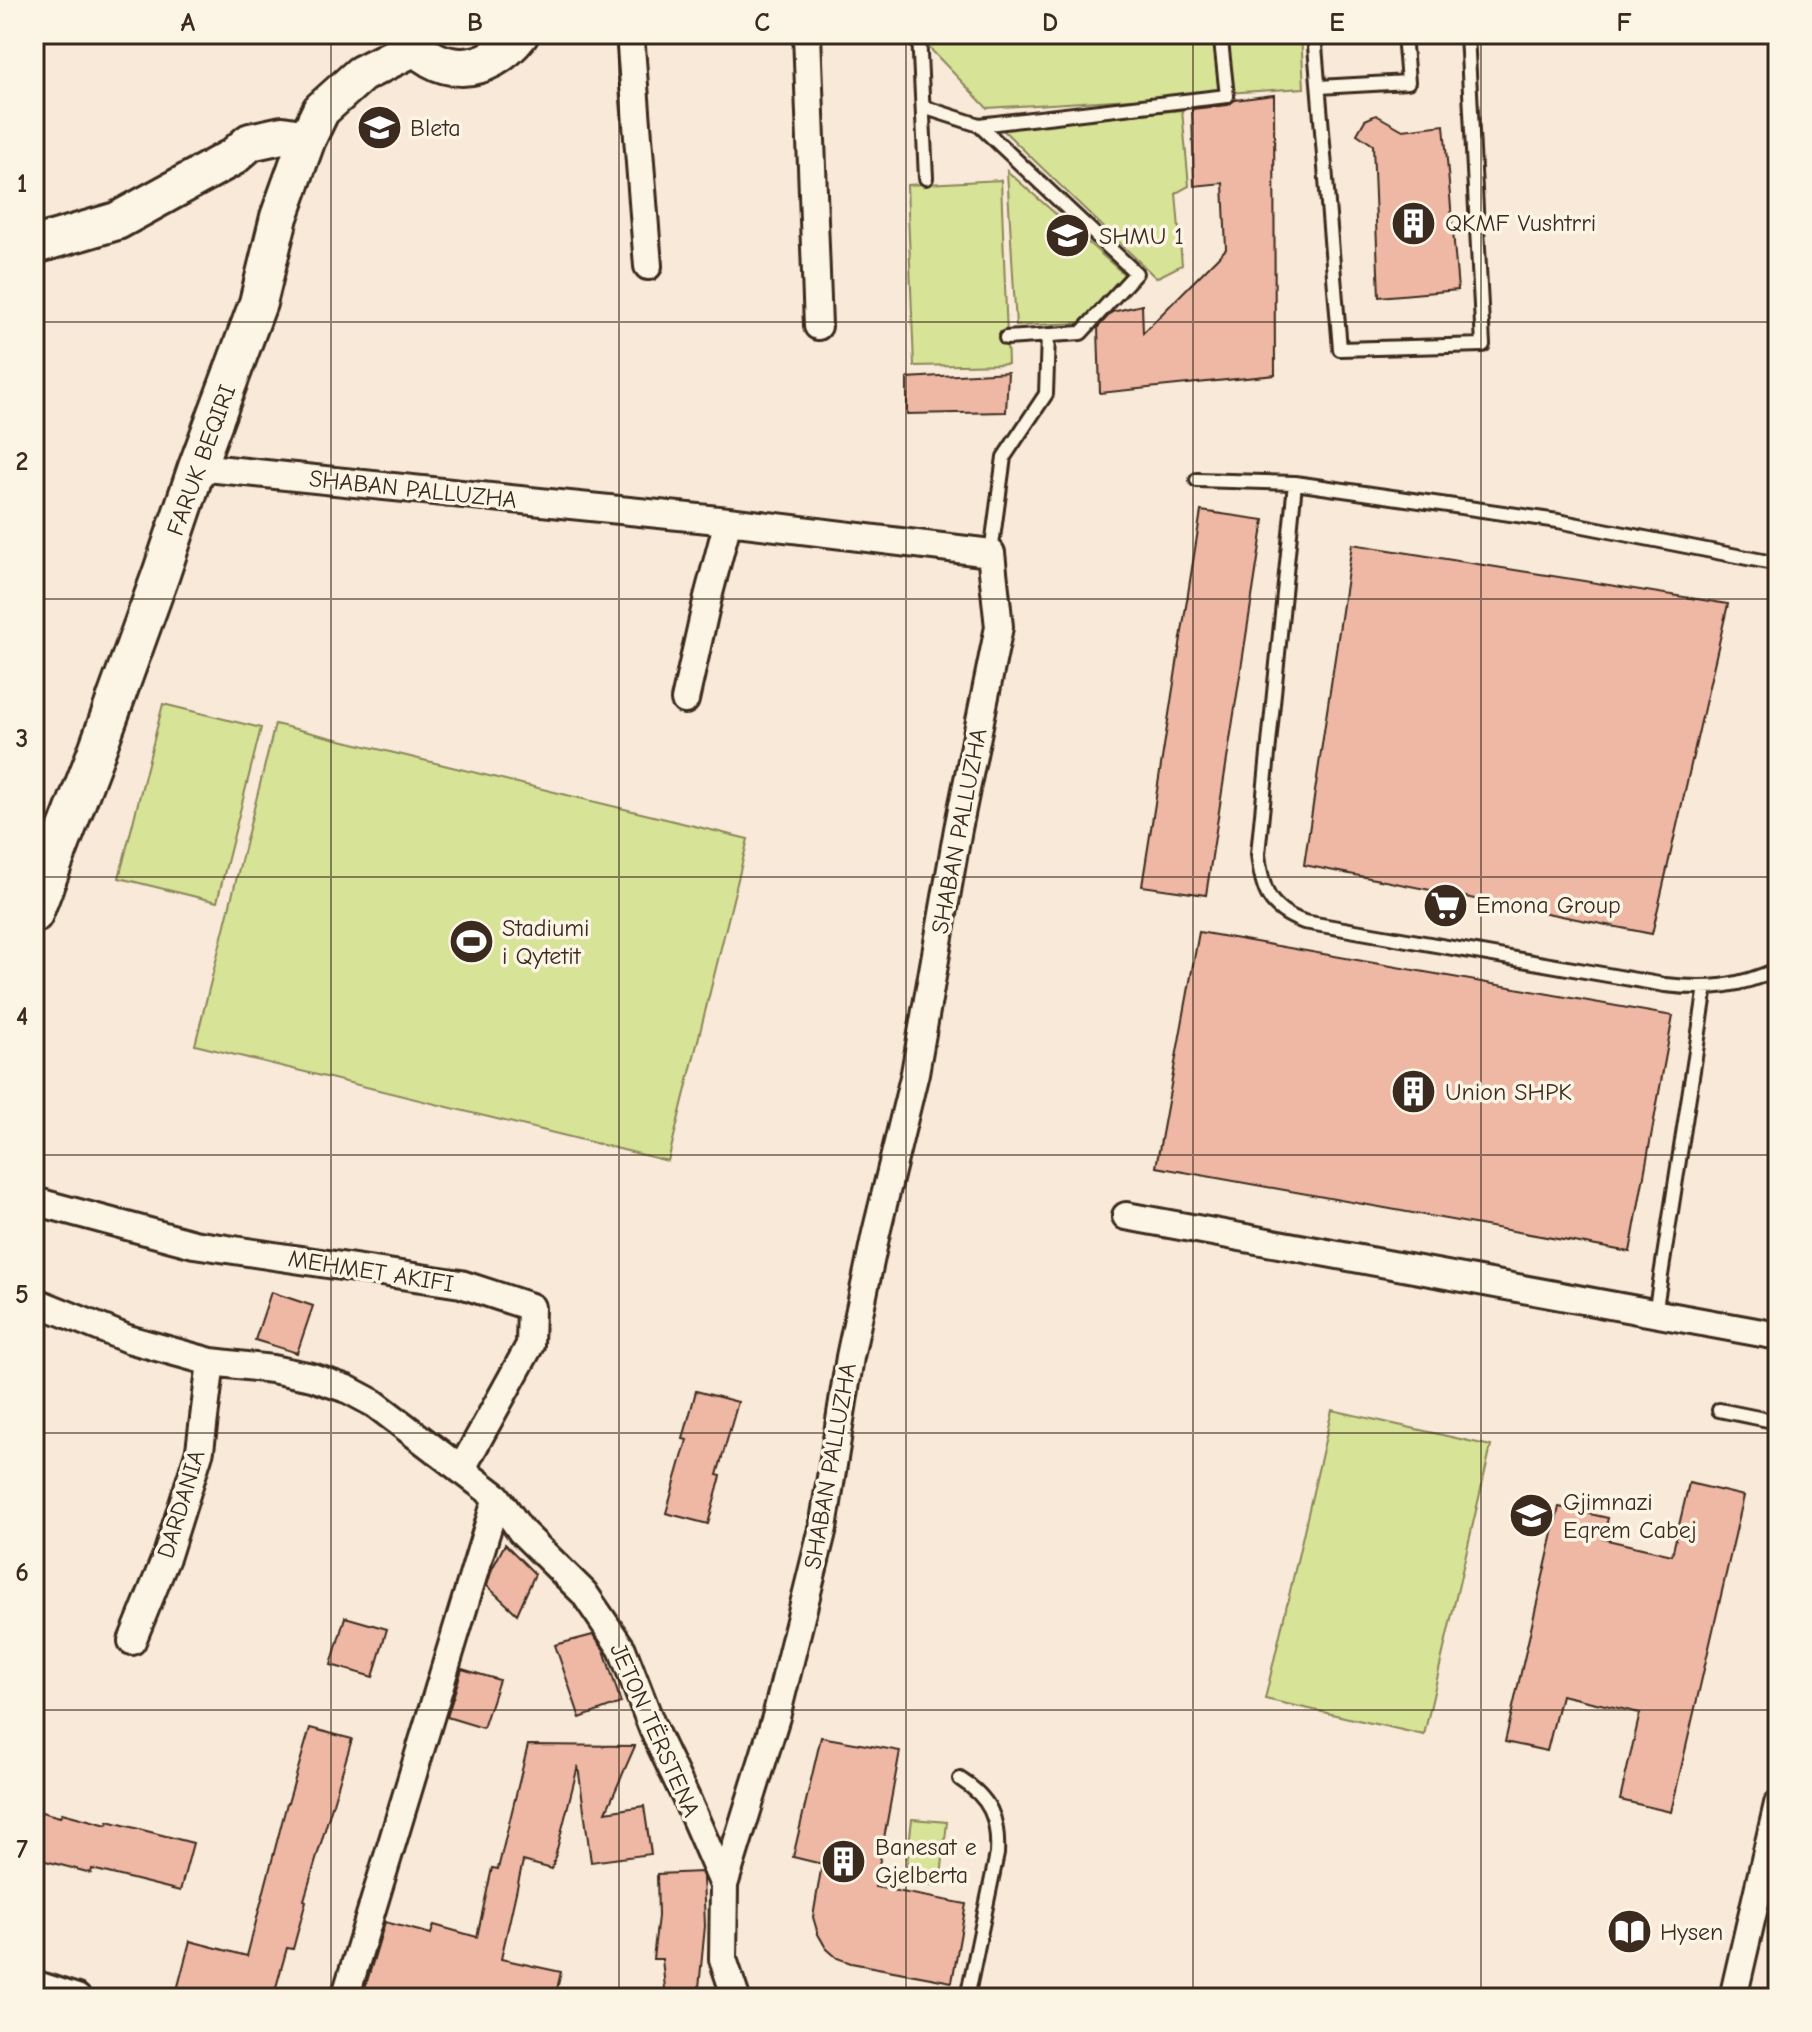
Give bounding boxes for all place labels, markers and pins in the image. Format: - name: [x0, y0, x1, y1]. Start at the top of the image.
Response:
- school or university icon: Bleta: [355, 104, 403, 152]
- place label: Bleta: [410, 114, 461, 142]
- building icon: QKMF Vushtrri: [1390, 199, 1438, 247]
- place label: QKMF Vushtrri: [1445, 209, 1596, 237]
- school or university icon: SHMU 1: [1044, 212, 1092, 260]
- place label: SHMU 1: [1099, 222, 1184, 250]
- supermarket icon: Emona Group: [1421, 881, 1469, 929]
- place label: Emona Group: [1476, 891, 1621, 919]
- place label: Stadiumi i Qytetit: [502, 914, 590, 970]
- sports icon: Stadiumi i Qytetit: [447, 918, 495, 966]
- building icon: Union SHPK: [1390, 1068, 1438, 1116]
- place label: Union SHPK: [1445, 1078, 1572, 1106]
- place label: Gjimnazi Eqrem Cabej: [1563, 1488, 1697, 1544]
- school or university icon: Gjimnazi Eqrem Cabej: [1508, 1492, 1556, 1540]
- place label: Banesat e Gjelberta: [875, 1833, 977, 1889]
- building icon: Banesat e Gjelberta: [820, 1837, 868, 1885]
- library icon: Hysen: [1605, 1908, 1653, 1956]
- place label: Hysen: [1660, 1918, 1723, 1946]

